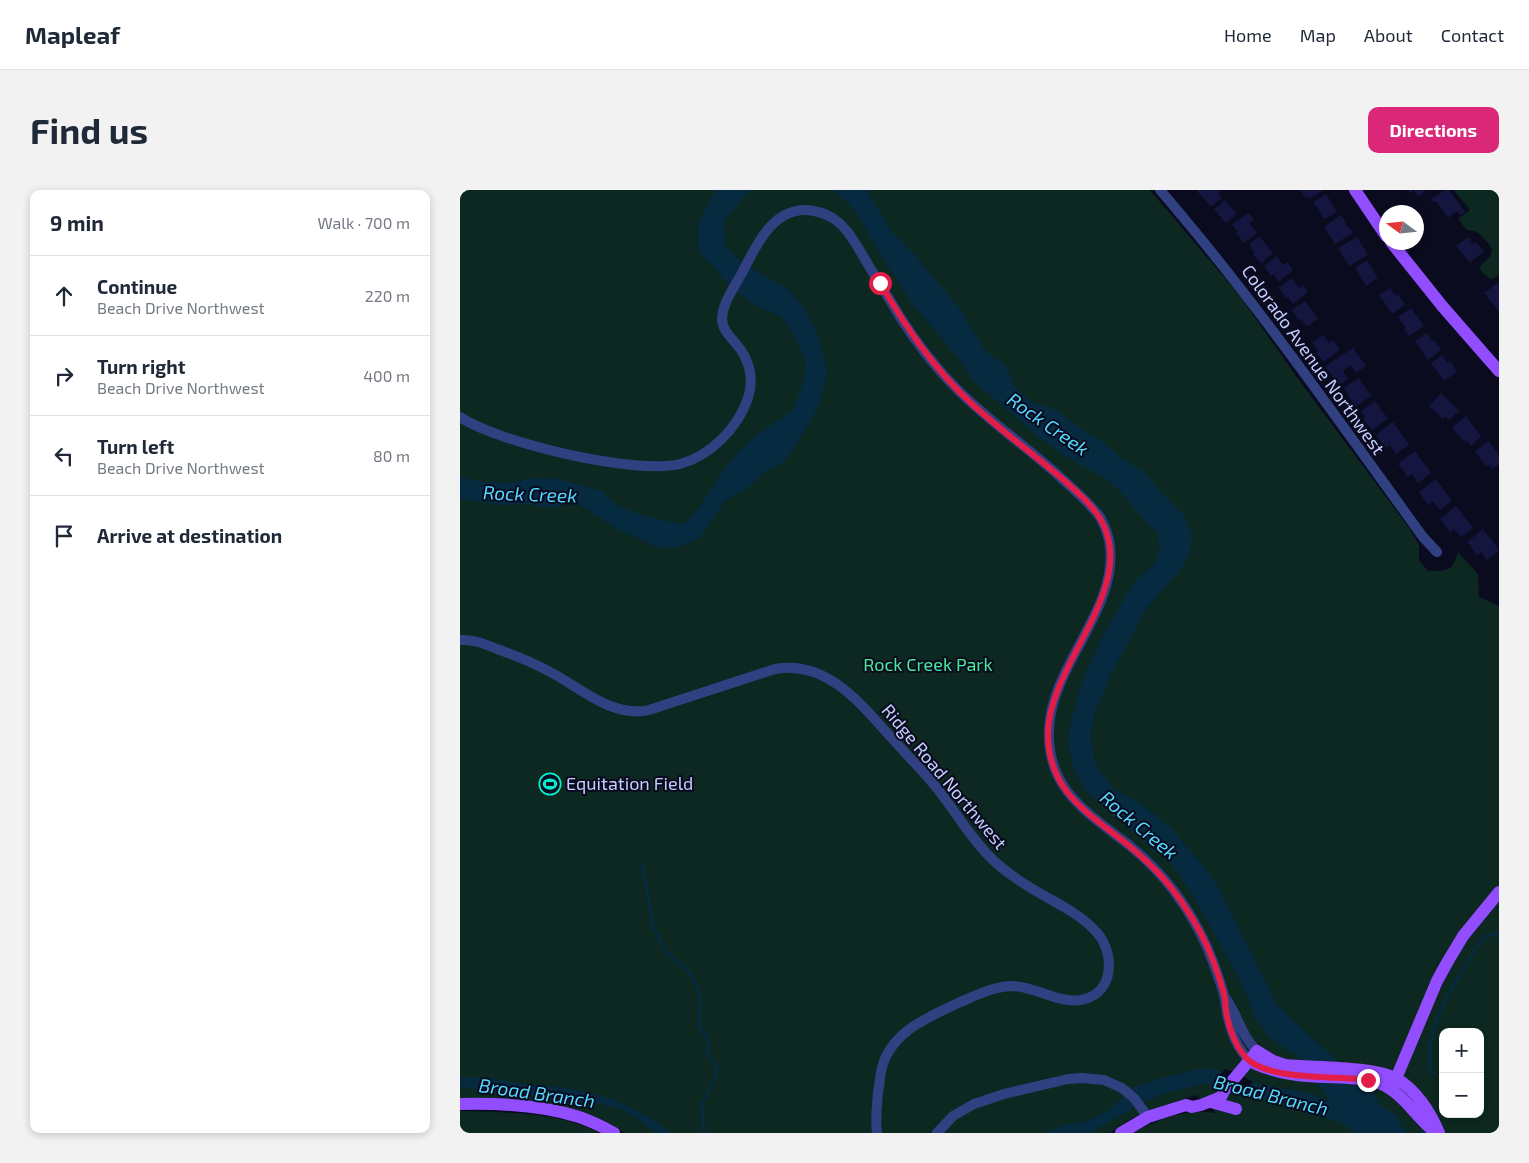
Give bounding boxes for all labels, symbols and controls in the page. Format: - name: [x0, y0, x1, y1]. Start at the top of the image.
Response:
- text: Mapleaf: [25, 20, 120, 49]
- text: Home: [1224, 24, 1272, 46]
- text: Map: [1300, 24, 1336, 46]
- text: About: [1364, 24, 1413, 46]
- text: Contact: [1441, 24, 1504, 46]
- button: Directions: [1368, 107, 1499, 153]
- text: Find us: [30, 109, 148, 151]
- north arrow: [1379, 205, 1424, 250]
- text: 9 min: [50, 210, 104, 235]
- text: Walk · 700 m: [318, 213, 410, 232]
- street label: Colorado Avenue Northwest: [1237, 260, 1390, 459]
- route start: [869, 272, 892, 295]
- text: Continue: [97, 275, 177, 298]
- icon: ahead: [50, 282, 78, 310]
- text: 220 m: [365, 286, 410, 305]
- text: Beach Drive Northwest: [97, 298, 265, 317]
- text: Turn right: [97, 355, 185, 378]
- icon: right: [50, 362, 78, 390]
- text: 400 m: [363, 366, 410, 385]
- text: Beach Drive Northwest: [97, 378, 265, 397]
- water label: Rock Creek: [1003, 387, 1094, 460]
- text: Turn left: [97, 435, 174, 458]
- icon: left: [50, 442, 78, 470]
- text: 80 m: [373, 446, 410, 465]
- text: Beach Drive Northwest: [97, 458, 265, 477]
- water label: Rock Creek: [483, 480, 578, 507]
- icon: arrive: [50, 522, 78, 550]
- text: Arrive at destination: [97, 524, 282, 547]
- park label: Rock Creek Park: [863, 653, 993, 675]
- street label: Ridge Road Northwest: [878, 699, 1012, 854]
- sports icon: Equitation Field: [538, 772, 562, 796]
- place label: Equitation Field: [566, 772, 693, 794]
- water label: Rock Creek: [1096, 786, 1183, 864]
- map controls: [1439, 1028, 1484, 1118]
- button: +: [1439, 1028, 1484, 1073]
- water label: Broad Branch: [1212, 1069, 1331, 1120]
- route end: [1357, 1069, 1380, 1092]
- water label: Broad Branch: [478, 1073, 597, 1112]
- button: −: [1439, 1073, 1484, 1118]

